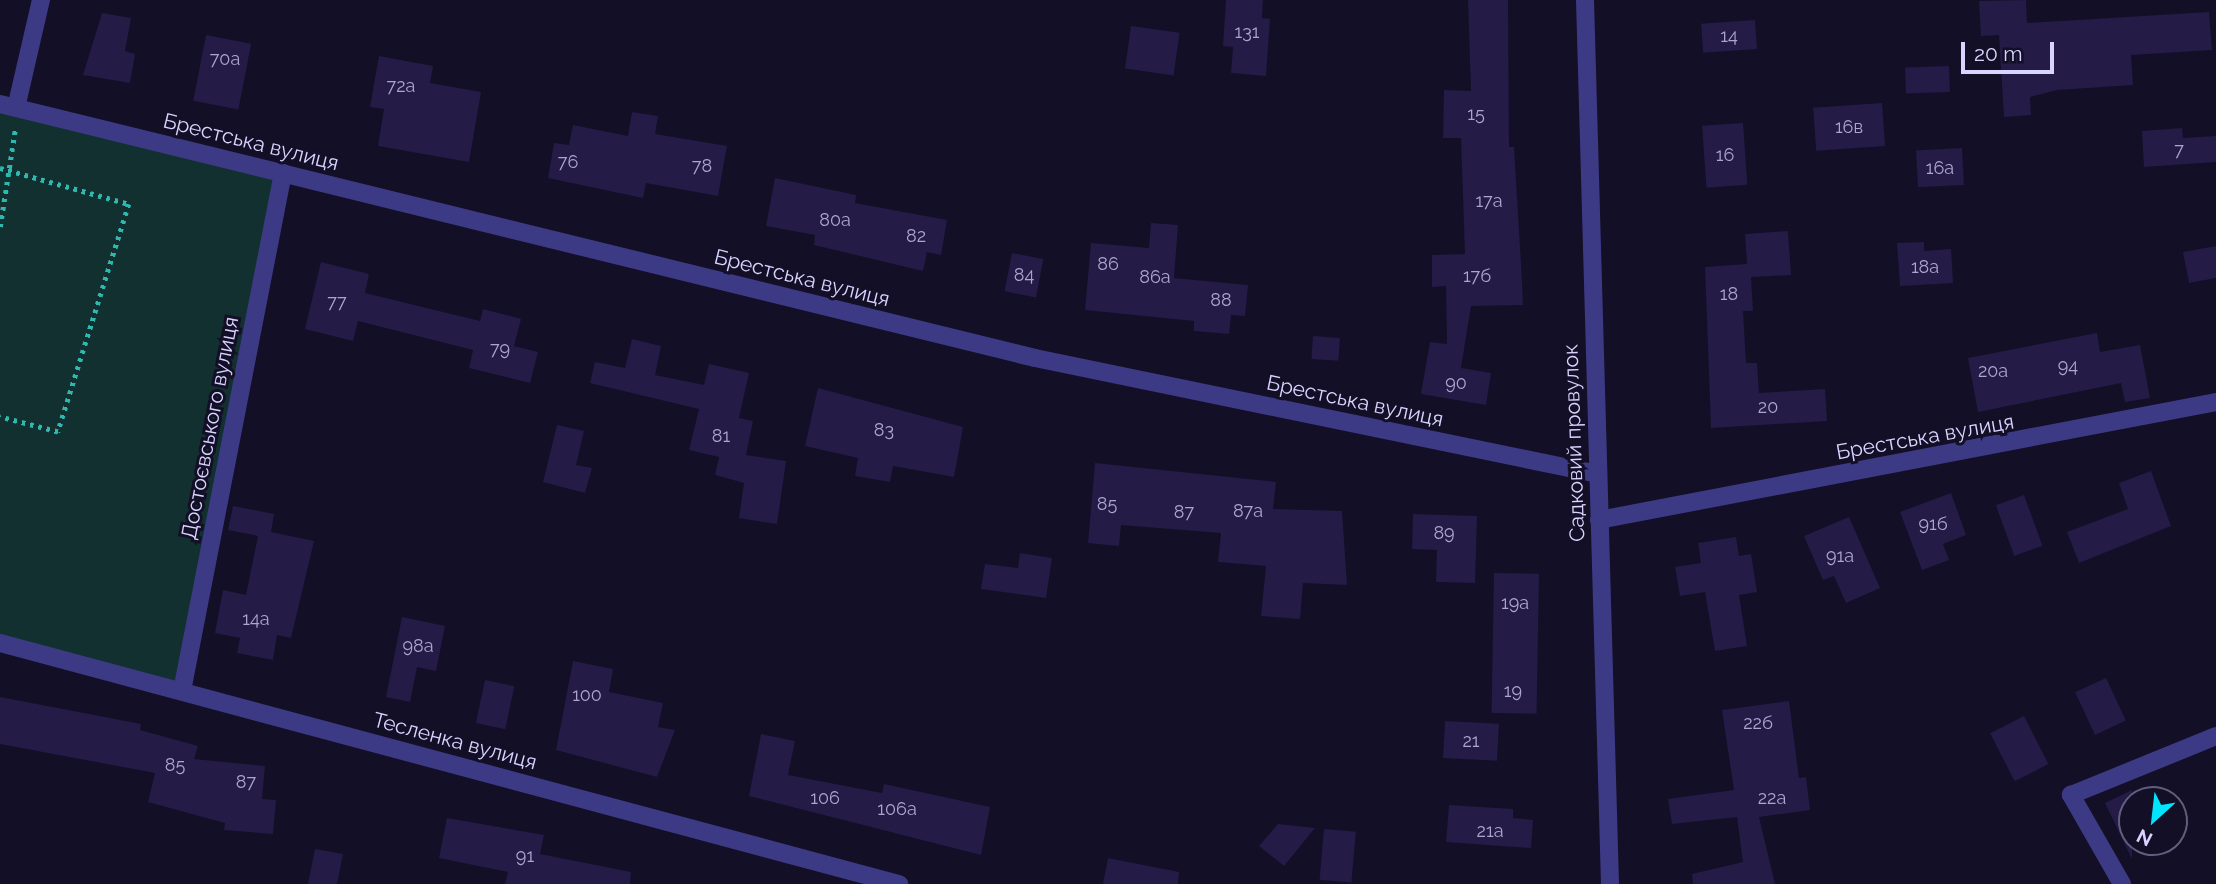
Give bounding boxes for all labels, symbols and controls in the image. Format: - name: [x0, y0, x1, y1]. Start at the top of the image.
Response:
- house number: 131: [1234, 21, 1260, 43]
- house number: 14: [1720, 25, 1738, 47]
- scale bar: [1964, 28, 2057, 72]
- text: 20 m: [1974, 41, 2022, 66]
- house number: 70а: [210, 48, 240, 70]
- house number: 72а: [387, 75, 415, 97]
- house number: 15: [1467, 103, 1485, 125]
- street label: Брестська вулиця: [161, 108, 341, 176]
- house number: 16в: [1835, 116, 1863, 138]
- house number: 7: [2174, 139, 2184, 161]
- house number: 16: [1716, 144, 1734, 166]
- house number: 76: [558, 151, 578, 173]
- house number: 78: [692, 155, 712, 177]
- house number: 16а: [1926, 157, 1954, 179]
- house number: 17а: [1475, 190, 1503, 212]
- house number: 80а: [819, 209, 851, 231]
- house number: 82: [906, 225, 926, 247]
- street label: Брестська вулиця: [712, 244, 892, 312]
- house number: 86: [1097, 253, 1119, 275]
- house number: 18а: [1911, 256, 1939, 278]
- house number: 84: [1014, 264, 1034, 286]
- house number: 17б: [1463, 265, 1491, 287]
- house number: 86а: [1139, 266, 1171, 288]
- house number: 18: [1720, 283, 1738, 305]
- house number: 88: [1210, 289, 1232, 311]
- house number: 77: [327, 291, 347, 313]
- street label: Достоєвського вулиця: [176, 315, 244, 541]
- house number: 79: [490, 338, 510, 360]
- street label: Садковий провулок: [1558, 344, 1590, 542]
- house number: 94: [2058, 355, 2078, 377]
- house number: 20а: [1978, 360, 2008, 382]
- street label: Брестська вулиця: [1264, 370, 1446, 432]
- house number: 90: [1445, 372, 1467, 394]
- house number: 20: [1758, 396, 1778, 418]
- street label: Брестська вулиця: [1834, 409, 2016, 465]
- house number: 83: [874, 419, 894, 441]
- house number: 81: [712, 425, 730, 447]
- house number: 85: [1097, 493, 1117, 515]
- house number: 87а: [1233, 500, 1263, 522]
- house number: 87: [1174, 501, 1194, 523]
- house number: 91б: [1918, 513, 1948, 535]
- house number: 89: [1433, 522, 1455, 544]
- house number: 91а: [1826, 545, 1854, 567]
- house number: 19а: [1501, 592, 1529, 614]
- house number: 14а: [242, 608, 270, 630]
- house number: 98а: [402, 635, 434, 657]
- house number: 19: [1504, 680, 1522, 702]
- house number: 100: [572, 684, 602, 706]
- street label: Тесленка вулиця: [370, 707, 540, 775]
- house number: 22б: [1743, 712, 1773, 734]
- house number: 21: [1462, 730, 1480, 752]
- house number: 85: [165, 754, 185, 776]
- house number: 87: [236, 771, 256, 793]
- north arrow: [2118, 786, 2188, 856]
- house number: 106: [810, 787, 840, 809]
- house number: 22а: [1758, 787, 1786, 809]
- house number: 106а: [877, 798, 917, 820]
- house number: 21а: [1477, 820, 1503, 842]
- text: N: [2133, 825, 2156, 851]
- house number: 91: [516, 845, 534, 867]

